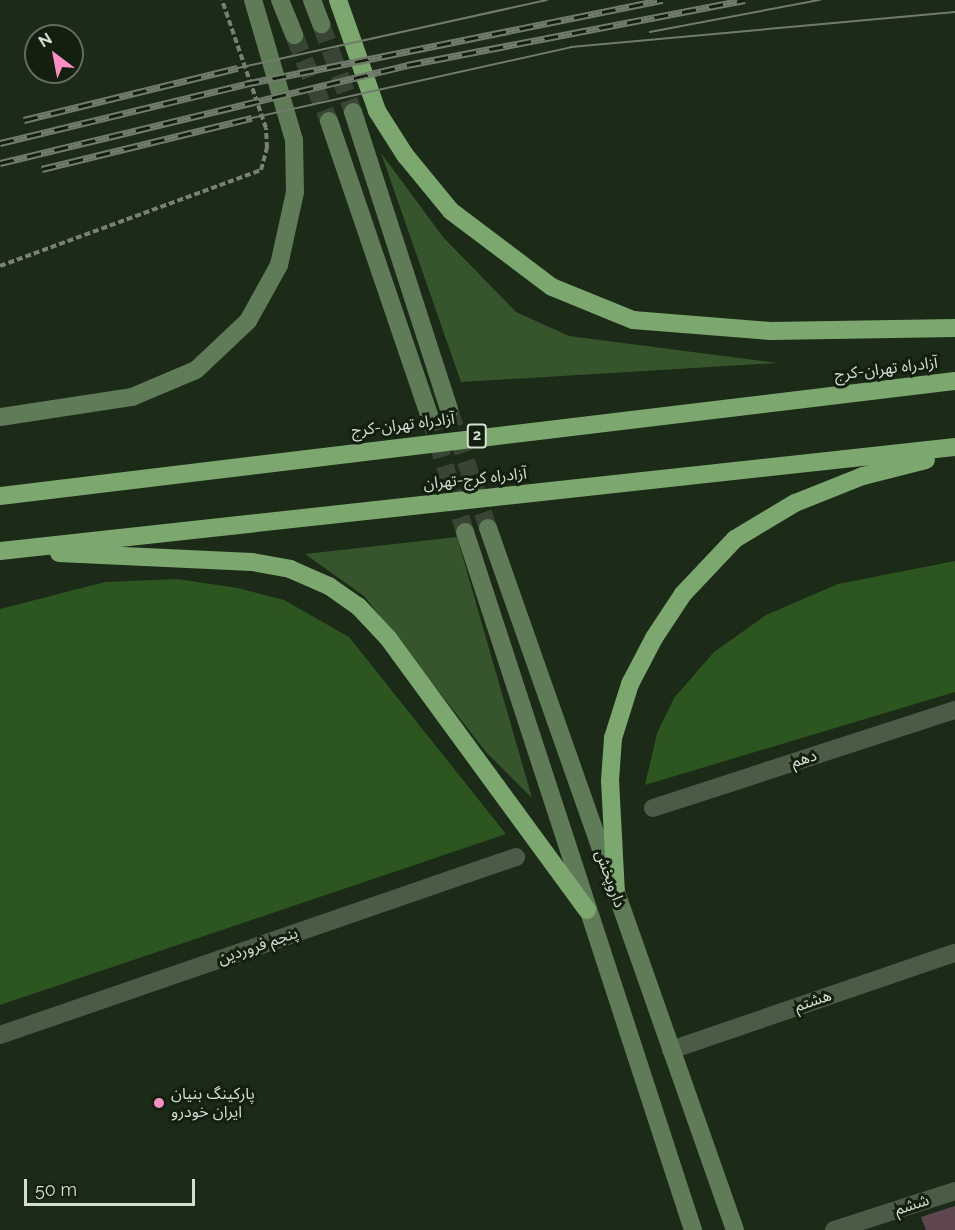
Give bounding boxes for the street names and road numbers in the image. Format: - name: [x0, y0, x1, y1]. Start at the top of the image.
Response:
- street label: آزادراه تهران-کرج: [833, 353, 939, 385]
- street label: آزادراه تهران-کرج: [350, 409, 456, 441]
- road number: 2: [466, 424, 488, 448]
- street label: آزادراه کرج-تهران: [422, 464, 528, 494]
- street label: دهم: [789, 746, 819, 772]
- street label: داروپخش: [591, 848, 629, 910]
- street label: پنجم فروردین: [215, 923, 301, 969]
- street label: هشتم: [792, 986, 834, 1016]
- street label: ششم: [892, 1190, 932, 1220]

